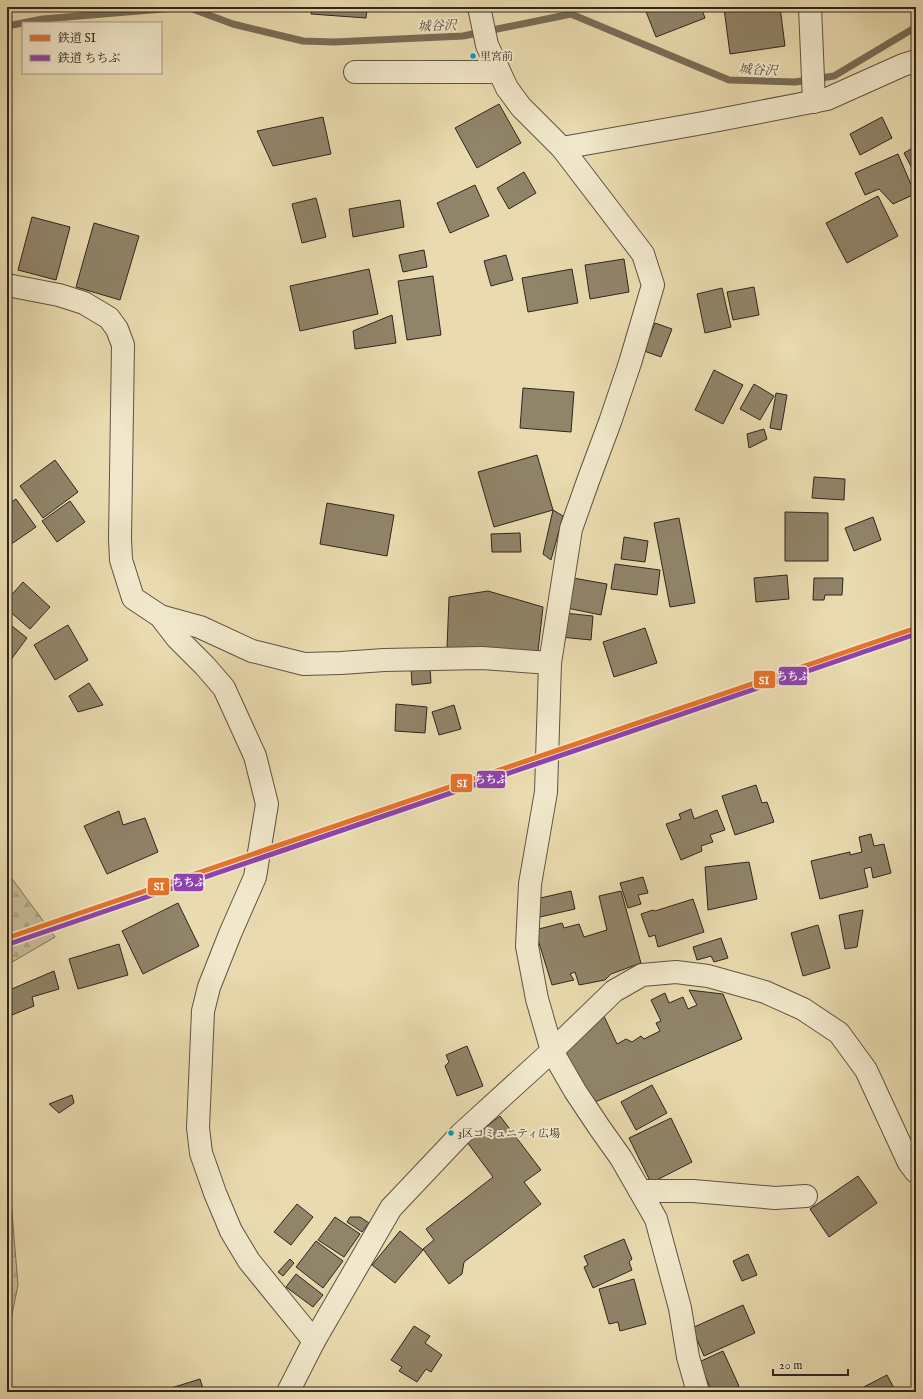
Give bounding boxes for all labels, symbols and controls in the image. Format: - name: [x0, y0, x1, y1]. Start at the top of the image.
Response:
- water label: 城谷沢: [417, 17, 459, 36]
- legend: [22, 22, 162, 74]
- text: 鉄道 SI: [57, 31, 96, 46]
- place label: 里宮前: [480, 50, 513, 64]
- text: 鉄道 ちちぶ: [57, 51, 121, 66]
- marker: 里宮前: [468, 51, 478, 61]
- water label: 城谷沢: [738, 61, 780, 80]
- line badge: ちちぶ: [778, 666, 808, 686]
- line badge: SI: [753, 670, 776, 689]
- text: ちちぶ: [777, 670, 810, 684]
- text: SI: [759, 674, 769, 688]
- line badge: ちちぶ: [476, 770, 506, 789]
- line badge: SI: [450, 773, 473, 793]
- text: ちちぶ: [475, 773, 508, 787]
- text: SI: [457, 777, 467, 791]
- line badge: ちちぶ: [173, 873, 204, 892]
- text: ちちぶ: [173, 876, 206, 890]
- line badge: SI: [147, 877, 170, 896]
- text: SI: [154, 880, 164, 894]
- place label: 3区コミュニティ広場: [458, 1127, 560, 1141]
- marker: 3区コミュニティ広場: [446, 1128, 456, 1138]
- scale bar: [773, 1351, 848, 1377]
- text: 20 m: [779, 1358, 802, 1373]

